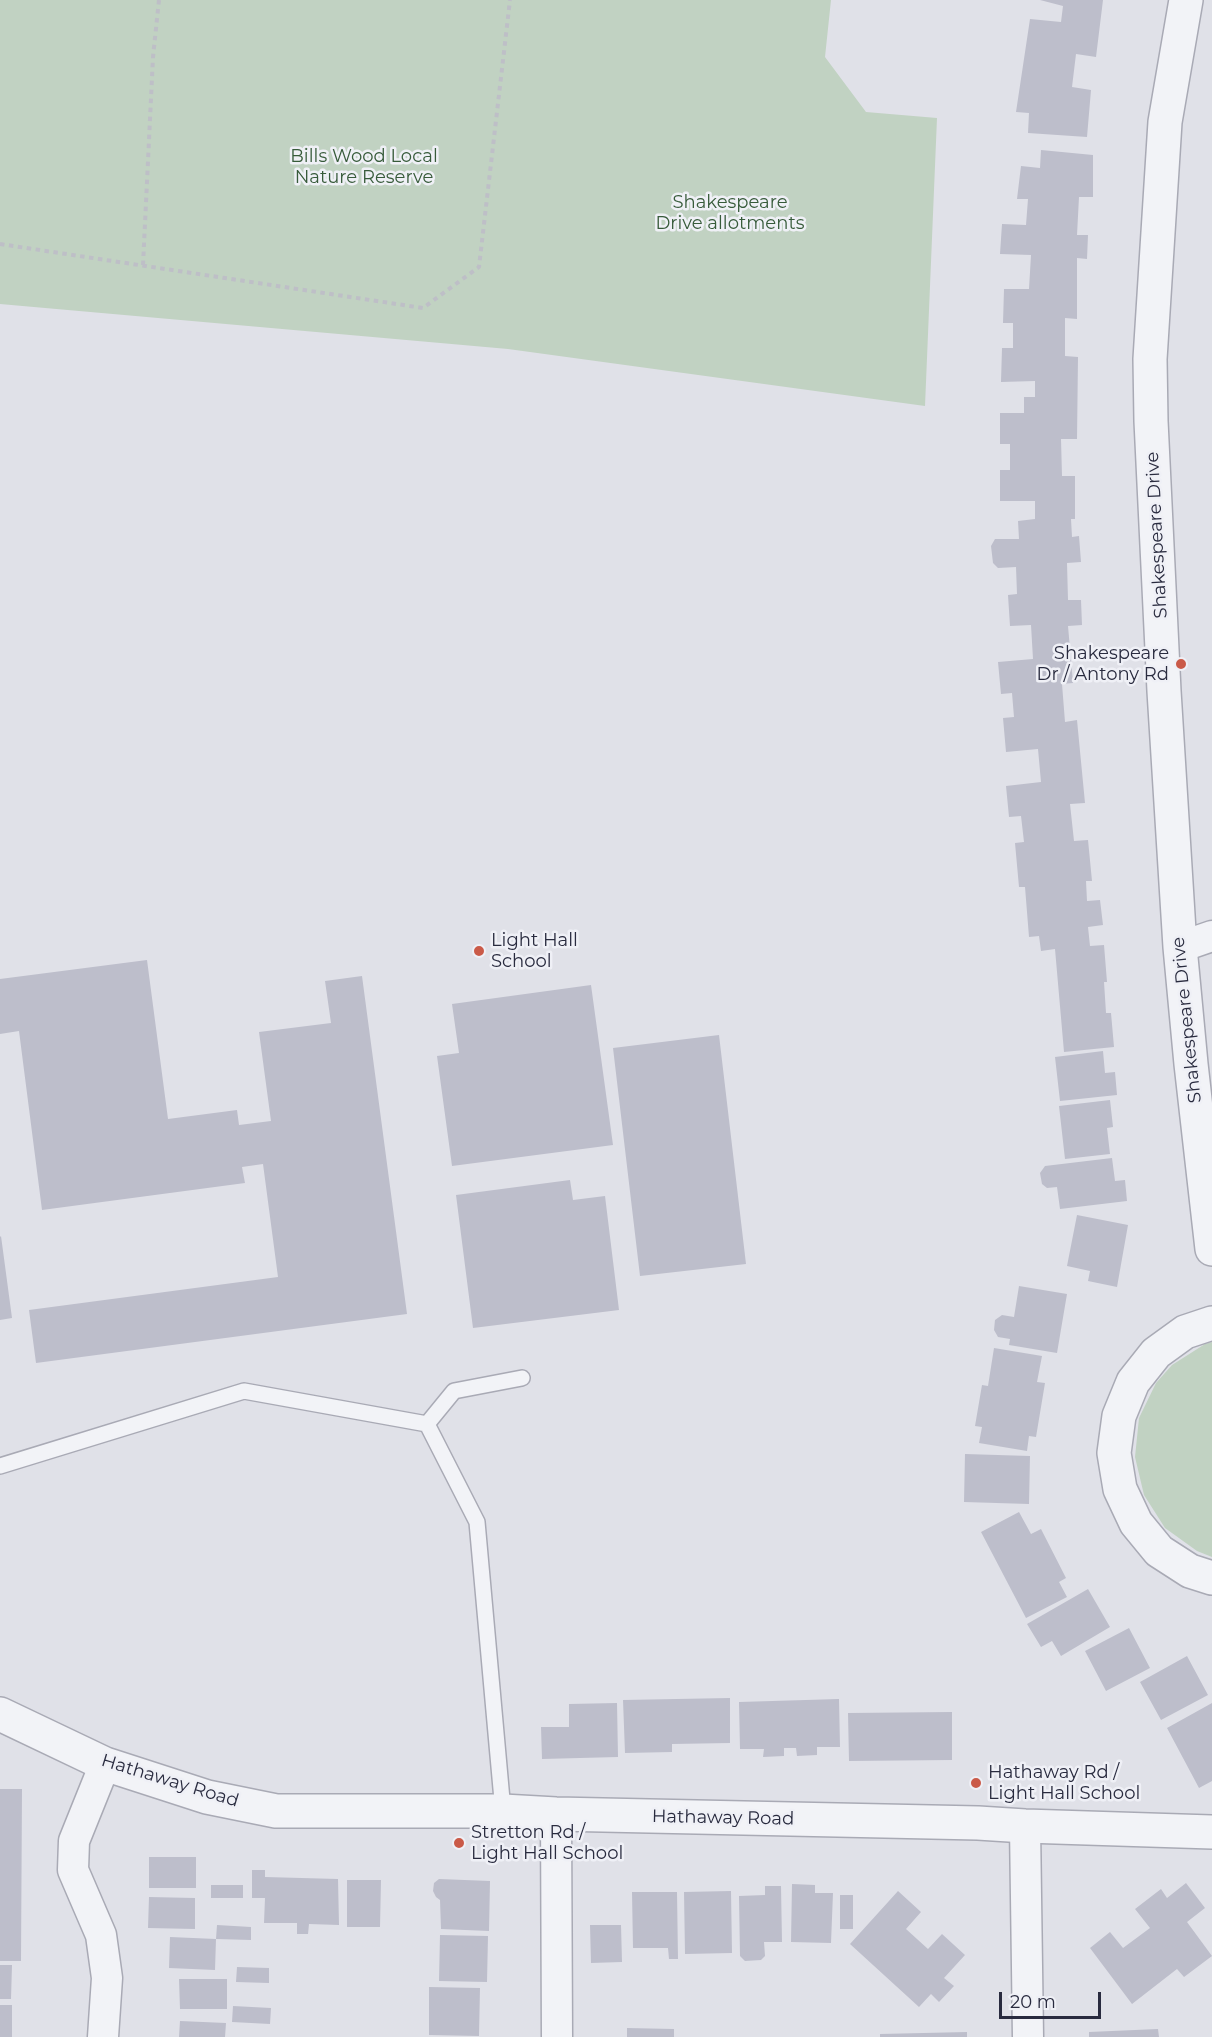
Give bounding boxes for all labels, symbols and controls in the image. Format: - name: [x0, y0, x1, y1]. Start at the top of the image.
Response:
- park label: Bills Wood Local Nature Reserve: [290, 146, 438, 188]
- park label: Shakespeare Drive allotments: [656, 192, 804, 234]
- street label: Shakespeare Drive: [1142, 451, 1172, 619]
- place label: Shakespeare Dr / Antony Rd: [1037, 643, 1169, 686]
- marker: Shakespeare Dr / Antony Rd: [1174, 657, 1188, 671]
- place label: Light Hall School: [491, 930, 578, 972]
- street label: Shakespeare Drive: [1168, 936, 1206, 1104]
- marker: Light Hall School: [472, 944, 486, 958]
- street label: Hathaway Road: [99, 1750, 241, 1812]
- place label: Hathaway Rd / Light Hall School: [988, 1762, 1140, 1804]
- marker: Hathaway Rd / Light Hall School: [969, 1776, 983, 1790]
- street label: Hathaway Road: [652, 1806, 794, 1830]
- place label: Stretton Rd / Light Hall School: [471, 1822, 623, 1864]
- marker: Stretton Rd / Light Hall School: [452, 1836, 466, 1850]
- scale bar: [1002, 1980, 1104, 2018]
- text: 20 m: [1010, 1991, 1056, 2013]

